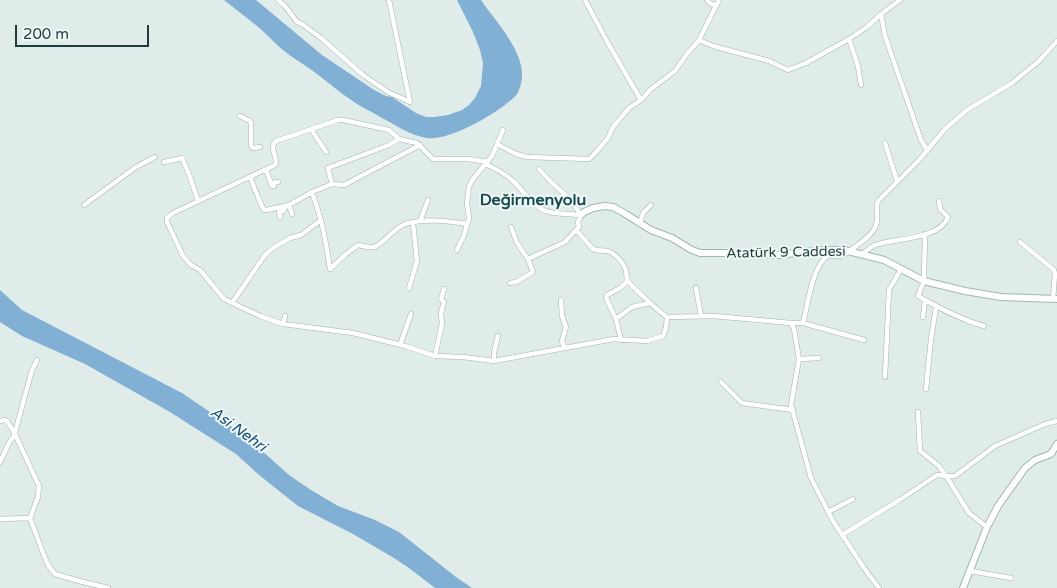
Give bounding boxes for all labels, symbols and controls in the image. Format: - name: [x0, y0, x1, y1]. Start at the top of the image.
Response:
- scale bar: [18, 15, 151, 47]
- text: 200 m: [23, 25, 69, 43]
- district label: Değirmenyolu: [480, 191, 586, 211]
- street label: Atatürk 9 Caddesi: [726, 244, 846, 262]
- water label: Asi Nehri: [206, 404, 270, 456]

